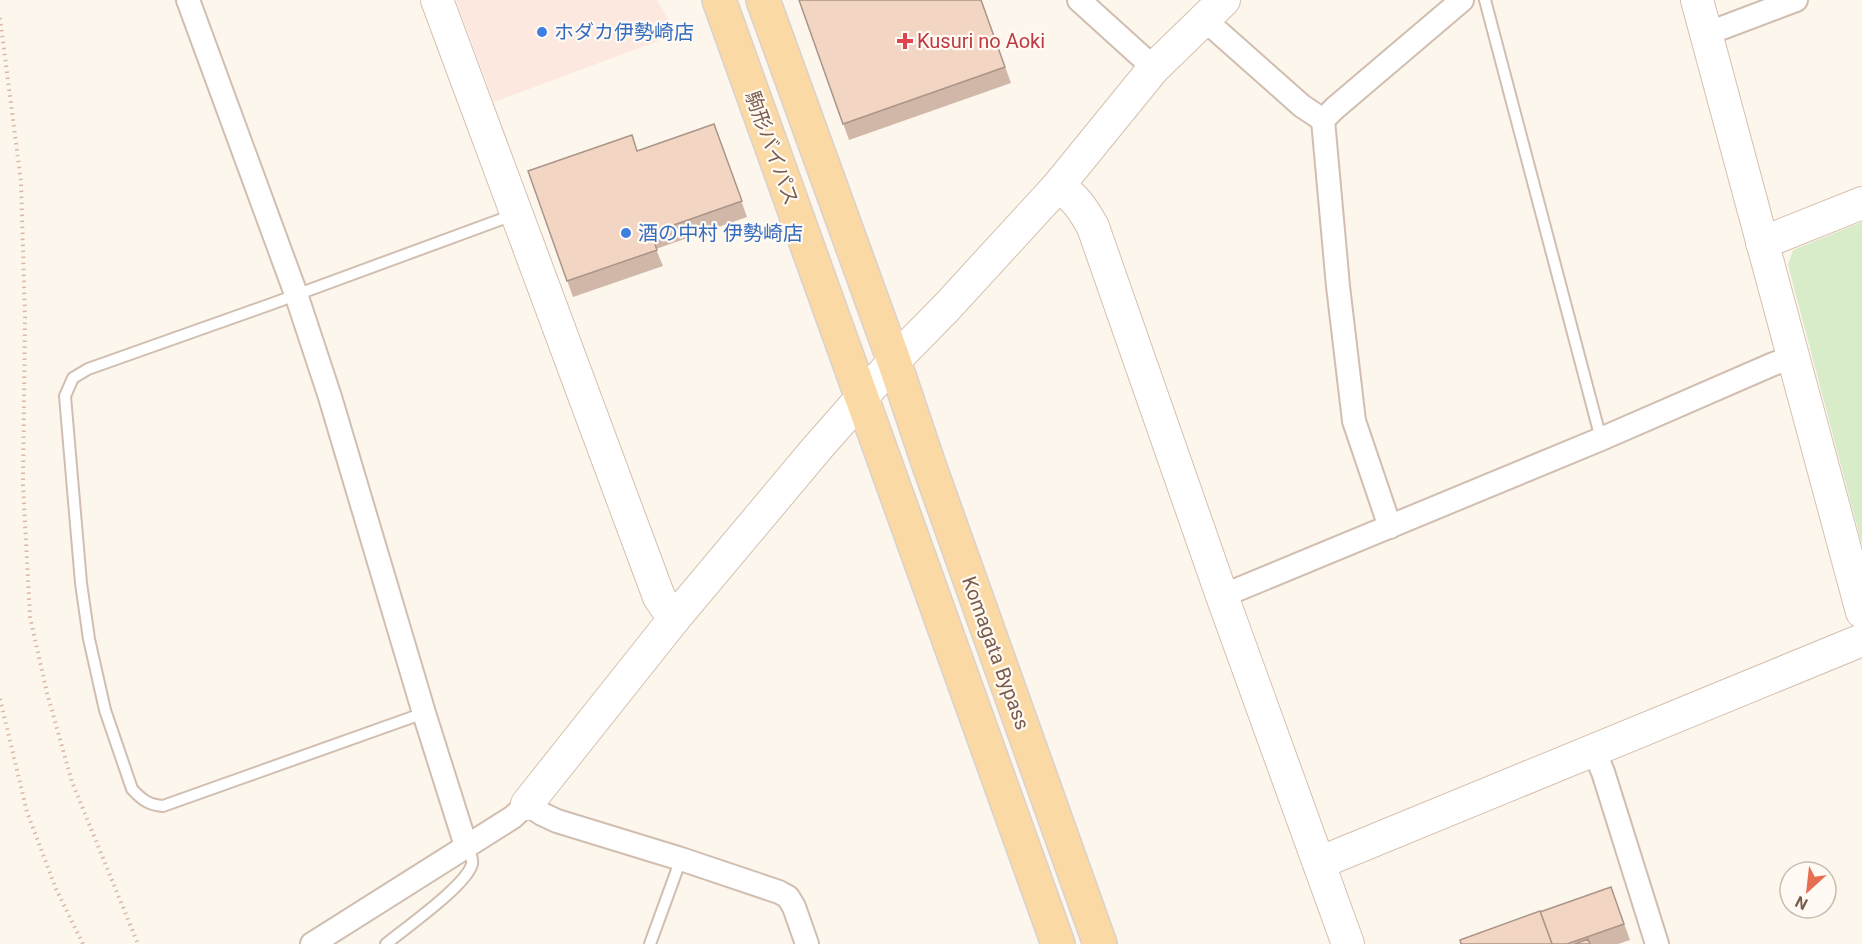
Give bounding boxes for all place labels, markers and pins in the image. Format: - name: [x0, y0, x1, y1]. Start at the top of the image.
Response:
- place label: ホダカ伊勢崎店: [554, 20, 694, 44]
- marker: ホダカ伊勢崎店: [535, 25, 549, 39]
- place label: Kusuri no Aoki: [917, 29, 1045, 53]
- marker: Kusuri no Aoki: [898, 34, 912, 48]
- place label: 酒の中村 伊勢崎店: [638, 221, 803, 245]
- marker: 酒の中村 伊勢崎店: [619, 226, 633, 240]

